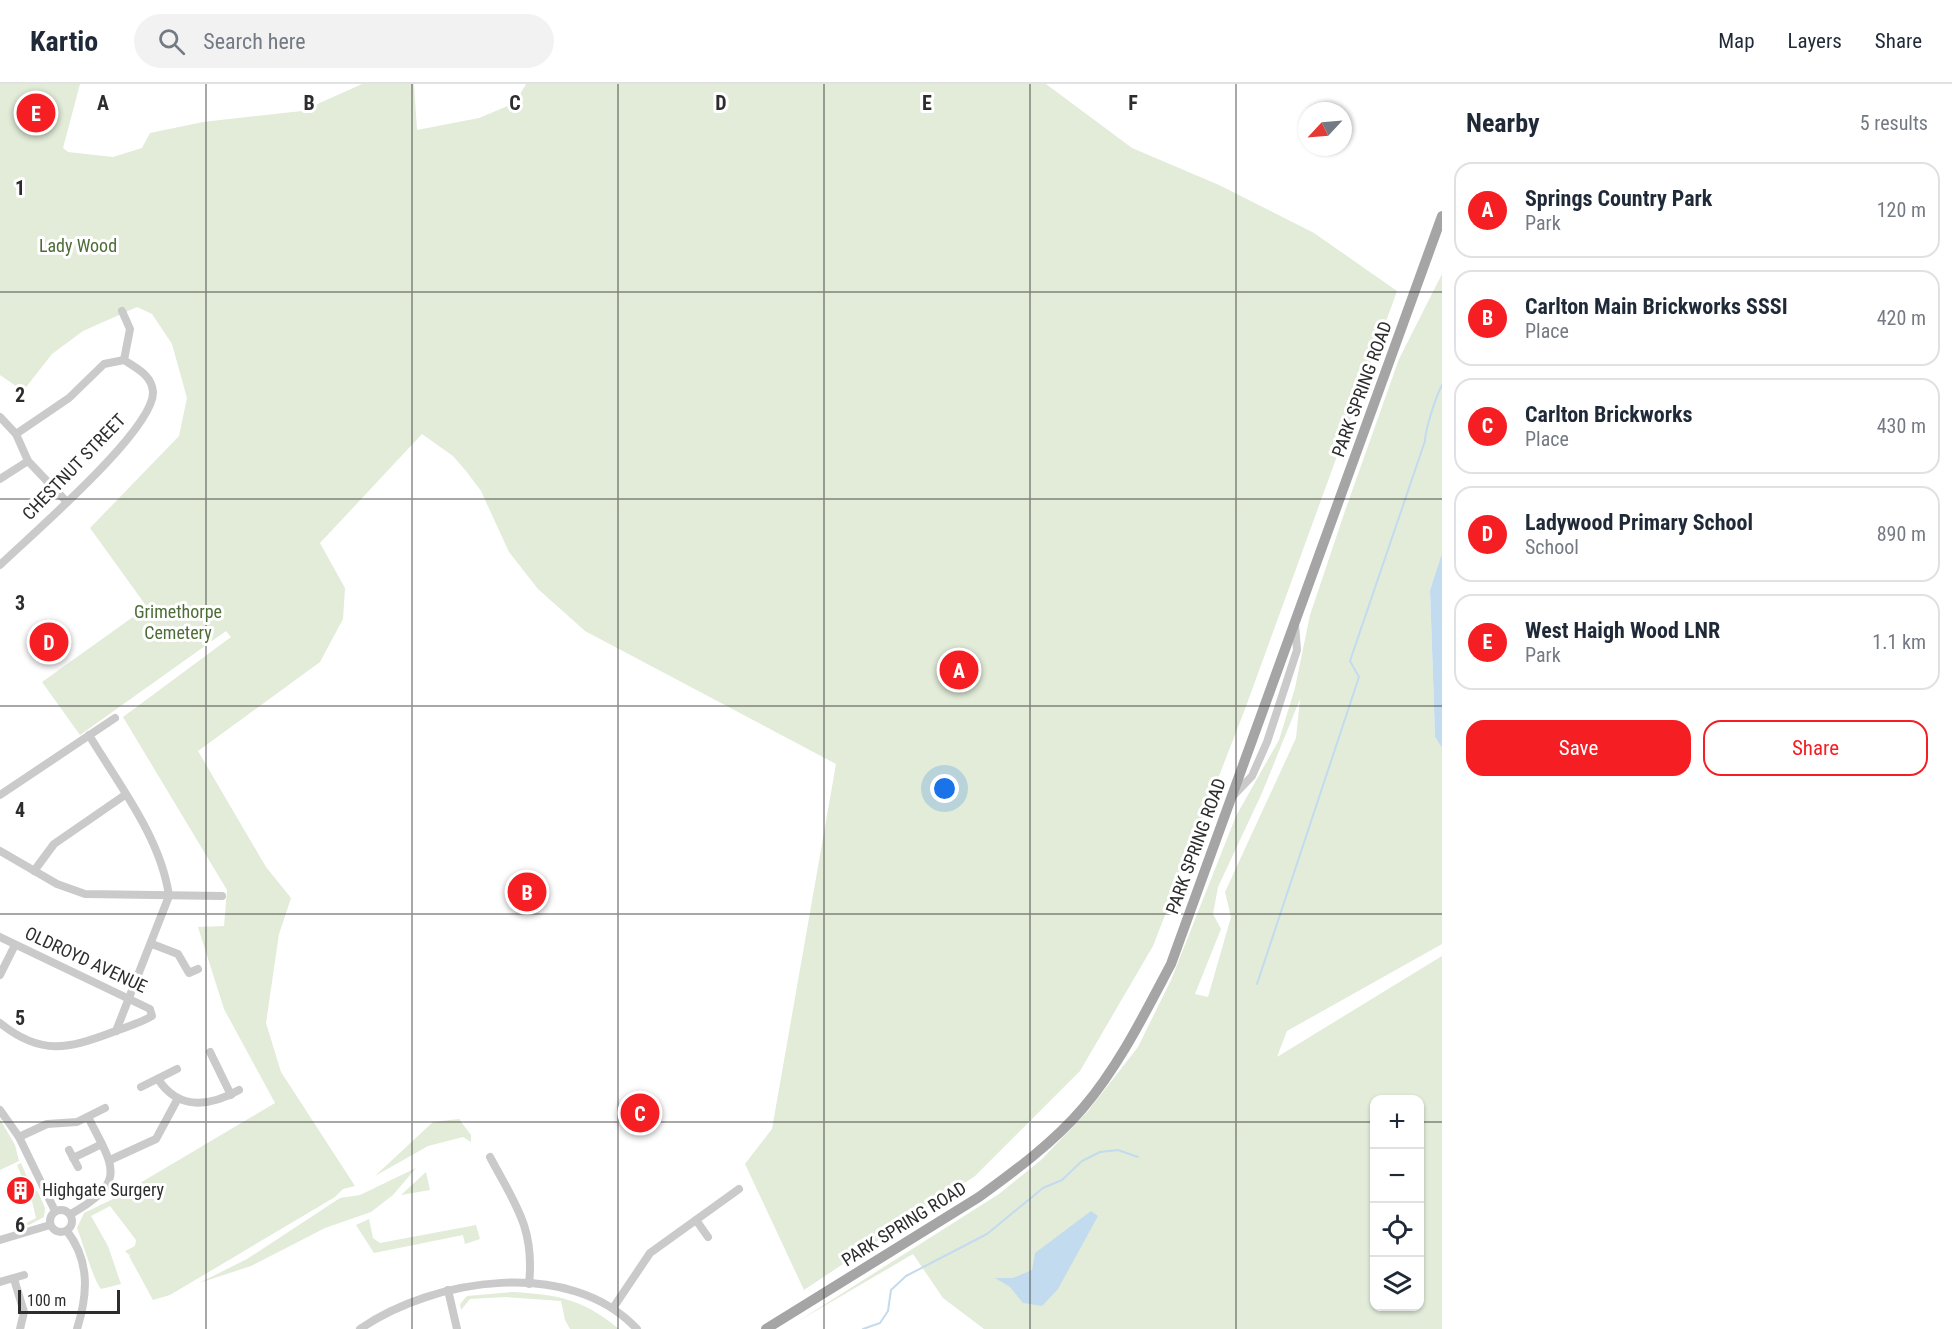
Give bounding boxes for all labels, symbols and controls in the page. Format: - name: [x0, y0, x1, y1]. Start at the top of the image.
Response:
- search box: [134, 14, 554, 68]
- text: Kartio: [30, 25, 98, 58]
- icon: search: [155, 25, 188, 58]
- text: Search here: [203, 29, 306, 54]
- text: Map: [1718, 29, 1755, 53]
- text: Layers: [1788, 29, 1842, 53]
- text: Share: [1875, 29, 1922, 53]
- pin: E: [16, 90, 56, 135]
- text: A: [97, 91, 109, 115]
- text: B: [303, 91, 315, 115]
- text: C: [509, 91, 521, 115]
- text: D: [715, 91, 727, 115]
- text: E: [922, 91, 932, 115]
- text: F: [1128, 91, 1138, 115]
- north arrow: [1298, 102, 1352, 156]
- text: Nearby: [1466, 108, 1540, 138]
- text: 5 results: [1860, 111, 1928, 135]
- text: 1: [15, 176, 25, 200]
- text: Springs Country Park: [1525, 186, 1712, 211]
- text: A: [1482, 198, 1493, 222]
- text: 120 m: [1877, 198, 1926, 222]
- text: Park: [1525, 211, 1561, 235]
- park label: Lady Wood: [39, 235, 117, 256]
- text: Carlton Main Brickworks SSSI: [1525, 294, 1788, 319]
- text: B: [1482, 306, 1493, 330]
- text: 420 m: [1877, 306, 1926, 330]
- street label: PARK SPRING ROAD: [1327, 318, 1396, 460]
- text: Place: [1525, 319, 1569, 343]
- text: 2: [15, 383, 25, 407]
- text: Carlton Brickworks: [1525, 402, 1692, 427]
- street label: CHESTNUT STREET: [18, 409, 130, 524]
- text: C: [1482, 414, 1493, 438]
- text: 430 m: [1877, 414, 1926, 438]
- text: Place: [1525, 427, 1569, 451]
- text: Ladywood Primary School: [1525, 510, 1753, 535]
- text: D: [1482, 522, 1493, 546]
- text: 890 m: [1877, 522, 1926, 546]
- text: School: [1525, 535, 1579, 559]
- text: 3: [15, 591, 25, 615]
- park label: Grimethorpe Cemetery: [134, 601, 222, 643]
- text: West Haigh Wood LNR: [1525, 618, 1720, 643]
- pin: D: [29, 620, 68, 664]
- text: E: [1483, 630, 1492, 654]
- text: 1.1 km: [1872, 630, 1926, 654]
- text: Park: [1525, 643, 1561, 667]
- pin: A: [940, 648, 978, 692]
- button: Save: [1466, 720, 1691, 776]
- button: Share: [1703, 720, 1928, 776]
- your location: [930, 774, 959, 803]
- street label: PARK SPRING ROAD: [1161, 775, 1230, 917]
- text: 4: [15, 798, 25, 822]
- pin: B: [508, 870, 546, 914]
- street label: OLDROYD AVENUE: [22, 922, 151, 997]
- text: 5: [15, 1006, 25, 1030]
- pin: C: [620, 1090, 660, 1136]
- map controls: [1370, 1095, 1424, 1311]
- button: +: [1370, 1095, 1424, 1149]
- button: −: [1370, 1149, 1424, 1203]
- building icon: Highgate Surgery: [5, 1174, 37, 1206]
- street label: PARK SPRING ROAD: [838, 1177, 970, 1270]
- place label: Highgate Surgery: [42, 1179, 165, 1200]
- button: locate: [1370, 1203, 1424, 1257]
- text: 6: [15, 1213, 25, 1237]
- button: layers: [1370, 1257, 1424, 1311]
- scale bar: [18, 1287, 120, 1314]
- text: 100 m: [27, 1291, 66, 1310]

